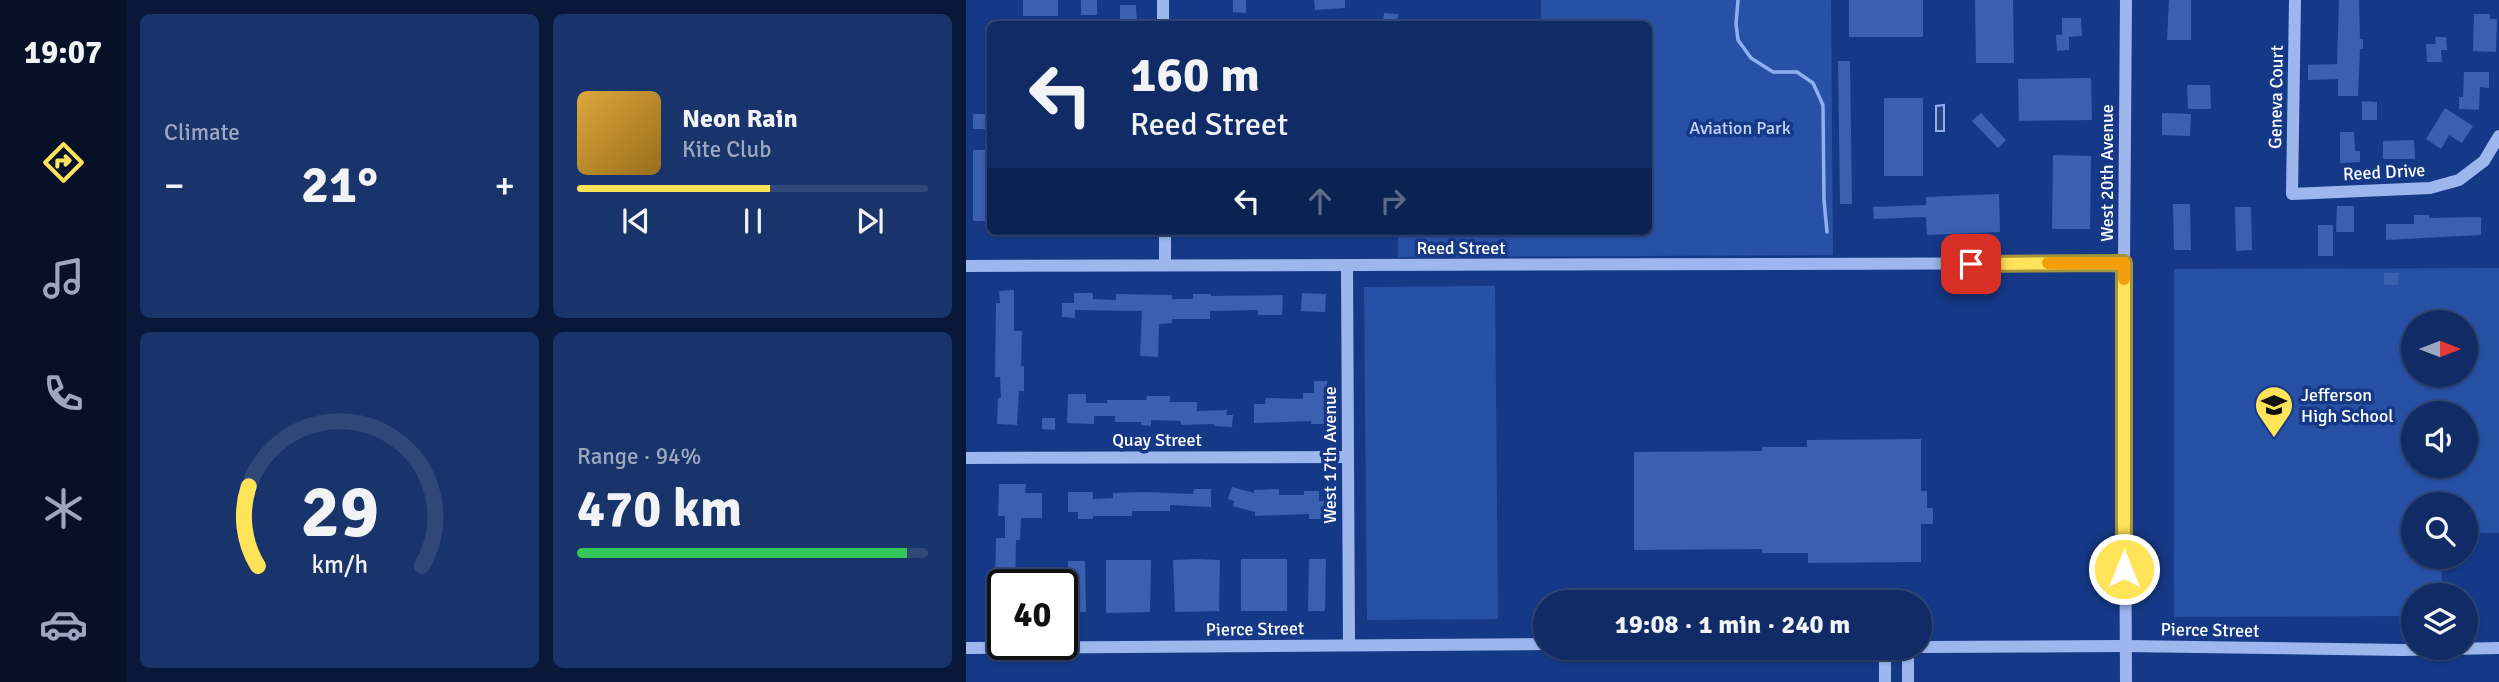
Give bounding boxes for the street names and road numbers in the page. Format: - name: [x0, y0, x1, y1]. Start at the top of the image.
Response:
- street label: Geneva Court: [2264, 45, 2288, 149]
- street label: West 20th Avenue: [2096, 104, 2118, 242]
- street label: Reed Drive: [2342, 159, 2426, 185]
- street label: Reed Street: [1417, 237, 1506, 259]
- street label: West 17th Avenue: [1319, 386, 1341, 524]
- street label: Quay Street: [1112, 429, 1202, 451]
- street label: Pierce Street: [1205, 617, 1305, 641]
- street label: Pierce Street: [2160, 618, 2260, 642]

